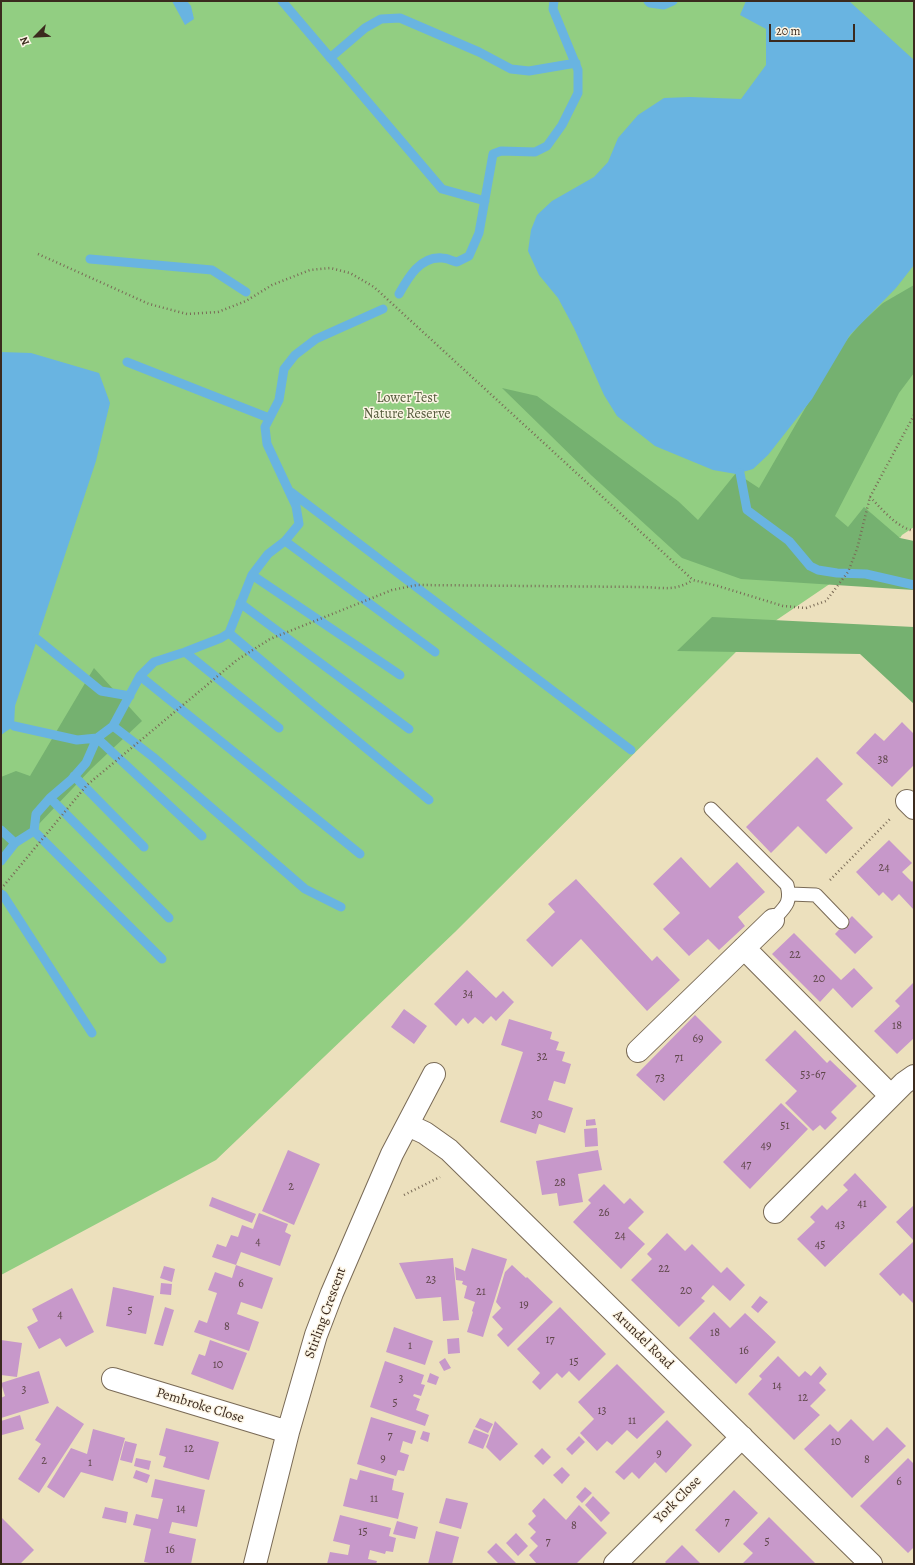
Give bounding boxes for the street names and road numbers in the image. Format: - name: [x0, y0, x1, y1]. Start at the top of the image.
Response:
- street label: Stirling Crescent: [302, 1265, 350, 1361]
- street label: Arundel Road: [609, 1307, 677, 1373]
- street label: Pembroke Close: [154, 1385, 246, 1427]
- street label: York Close: [651, 1473, 705, 1527]

